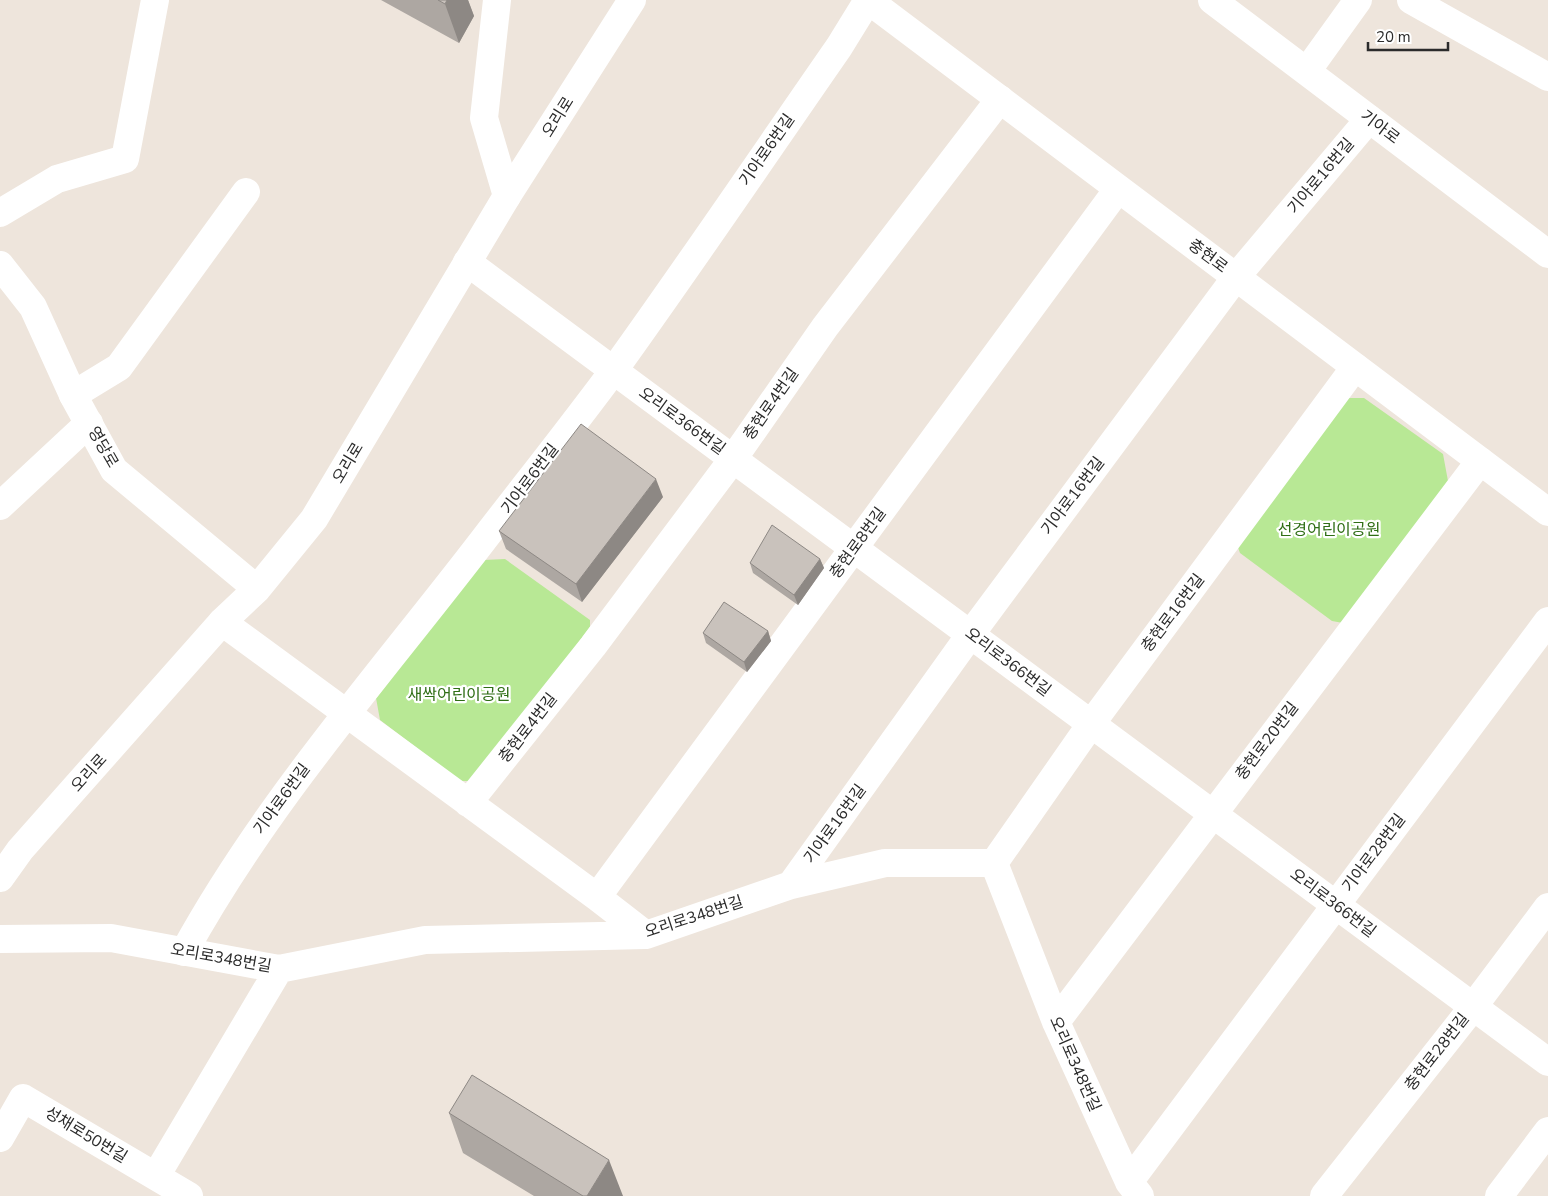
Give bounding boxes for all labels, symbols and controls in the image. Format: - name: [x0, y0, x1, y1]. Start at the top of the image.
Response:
- scale bar: [1368, 20, 1448, 52]
- text: 20 m: [1376, 27, 1411, 47]
- street label: 오리로: [537, 92, 579, 142]
- street label: 기아로: [1356, 105, 1404, 149]
- street label: 기아로6번길: [734, 110, 800, 190]
- street label: 기아로16번길: [1283, 133, 1359, 219]
- street label: 충현로: [1184, 234, 1232, 278]
- street label: 충현로4번길: [738, 364, 804, 444]
- street label: 오리로366번길: [634, 382, 730, 460]
- street label: 영당로: [82, 422, 124, 472]
- street label: 오리로: [327, 438, 369, 488]
- street label: 기아로6번길: [496, 439, 564, 519]
- street label: 기아로16번길: [1036, 452, 1110, 540]
- street label: 충현로8번길: [825, 503, 891, 583]
- park label: 선경어린이공원: [1277, 519, 1381, 541]
- street label: 충현로16번길: [1136, 569, 1210, 657]
- street label: 오리로366번길: [960, 622, 1056, 702]
- park label: 새싹어린이공원: [407, 684, 511, 706]
- street label: 충현로4번길: [494, 688, 562, 768]
- street label: 충현로20번길: [1230, 697, 1304, 785]
- street label: 오리로: [66, 749, 112, 797]
- street label: 기아로6번길: [249, 759, 315, 839]
- street label: 기아로16번길: [799, 780, 871, 868]
- street label: 기아로28번길: [1337, 809, 1411, 897]
- street label: 오리로366번길: [1285, 863, 1381, 943]
- street label: 오리로348번길: [642, 891, 746, 943]
- street label: 오리로348번길: [169, 938, 273, 978]
- street label: 충현로28번길: [1400, 1009, 1474, 1095]
- street label: 오리로348번길: [1044, 1013, 1106, 1115]
- street label: 성채로50번길: [41, 1102, 131, 1168]

